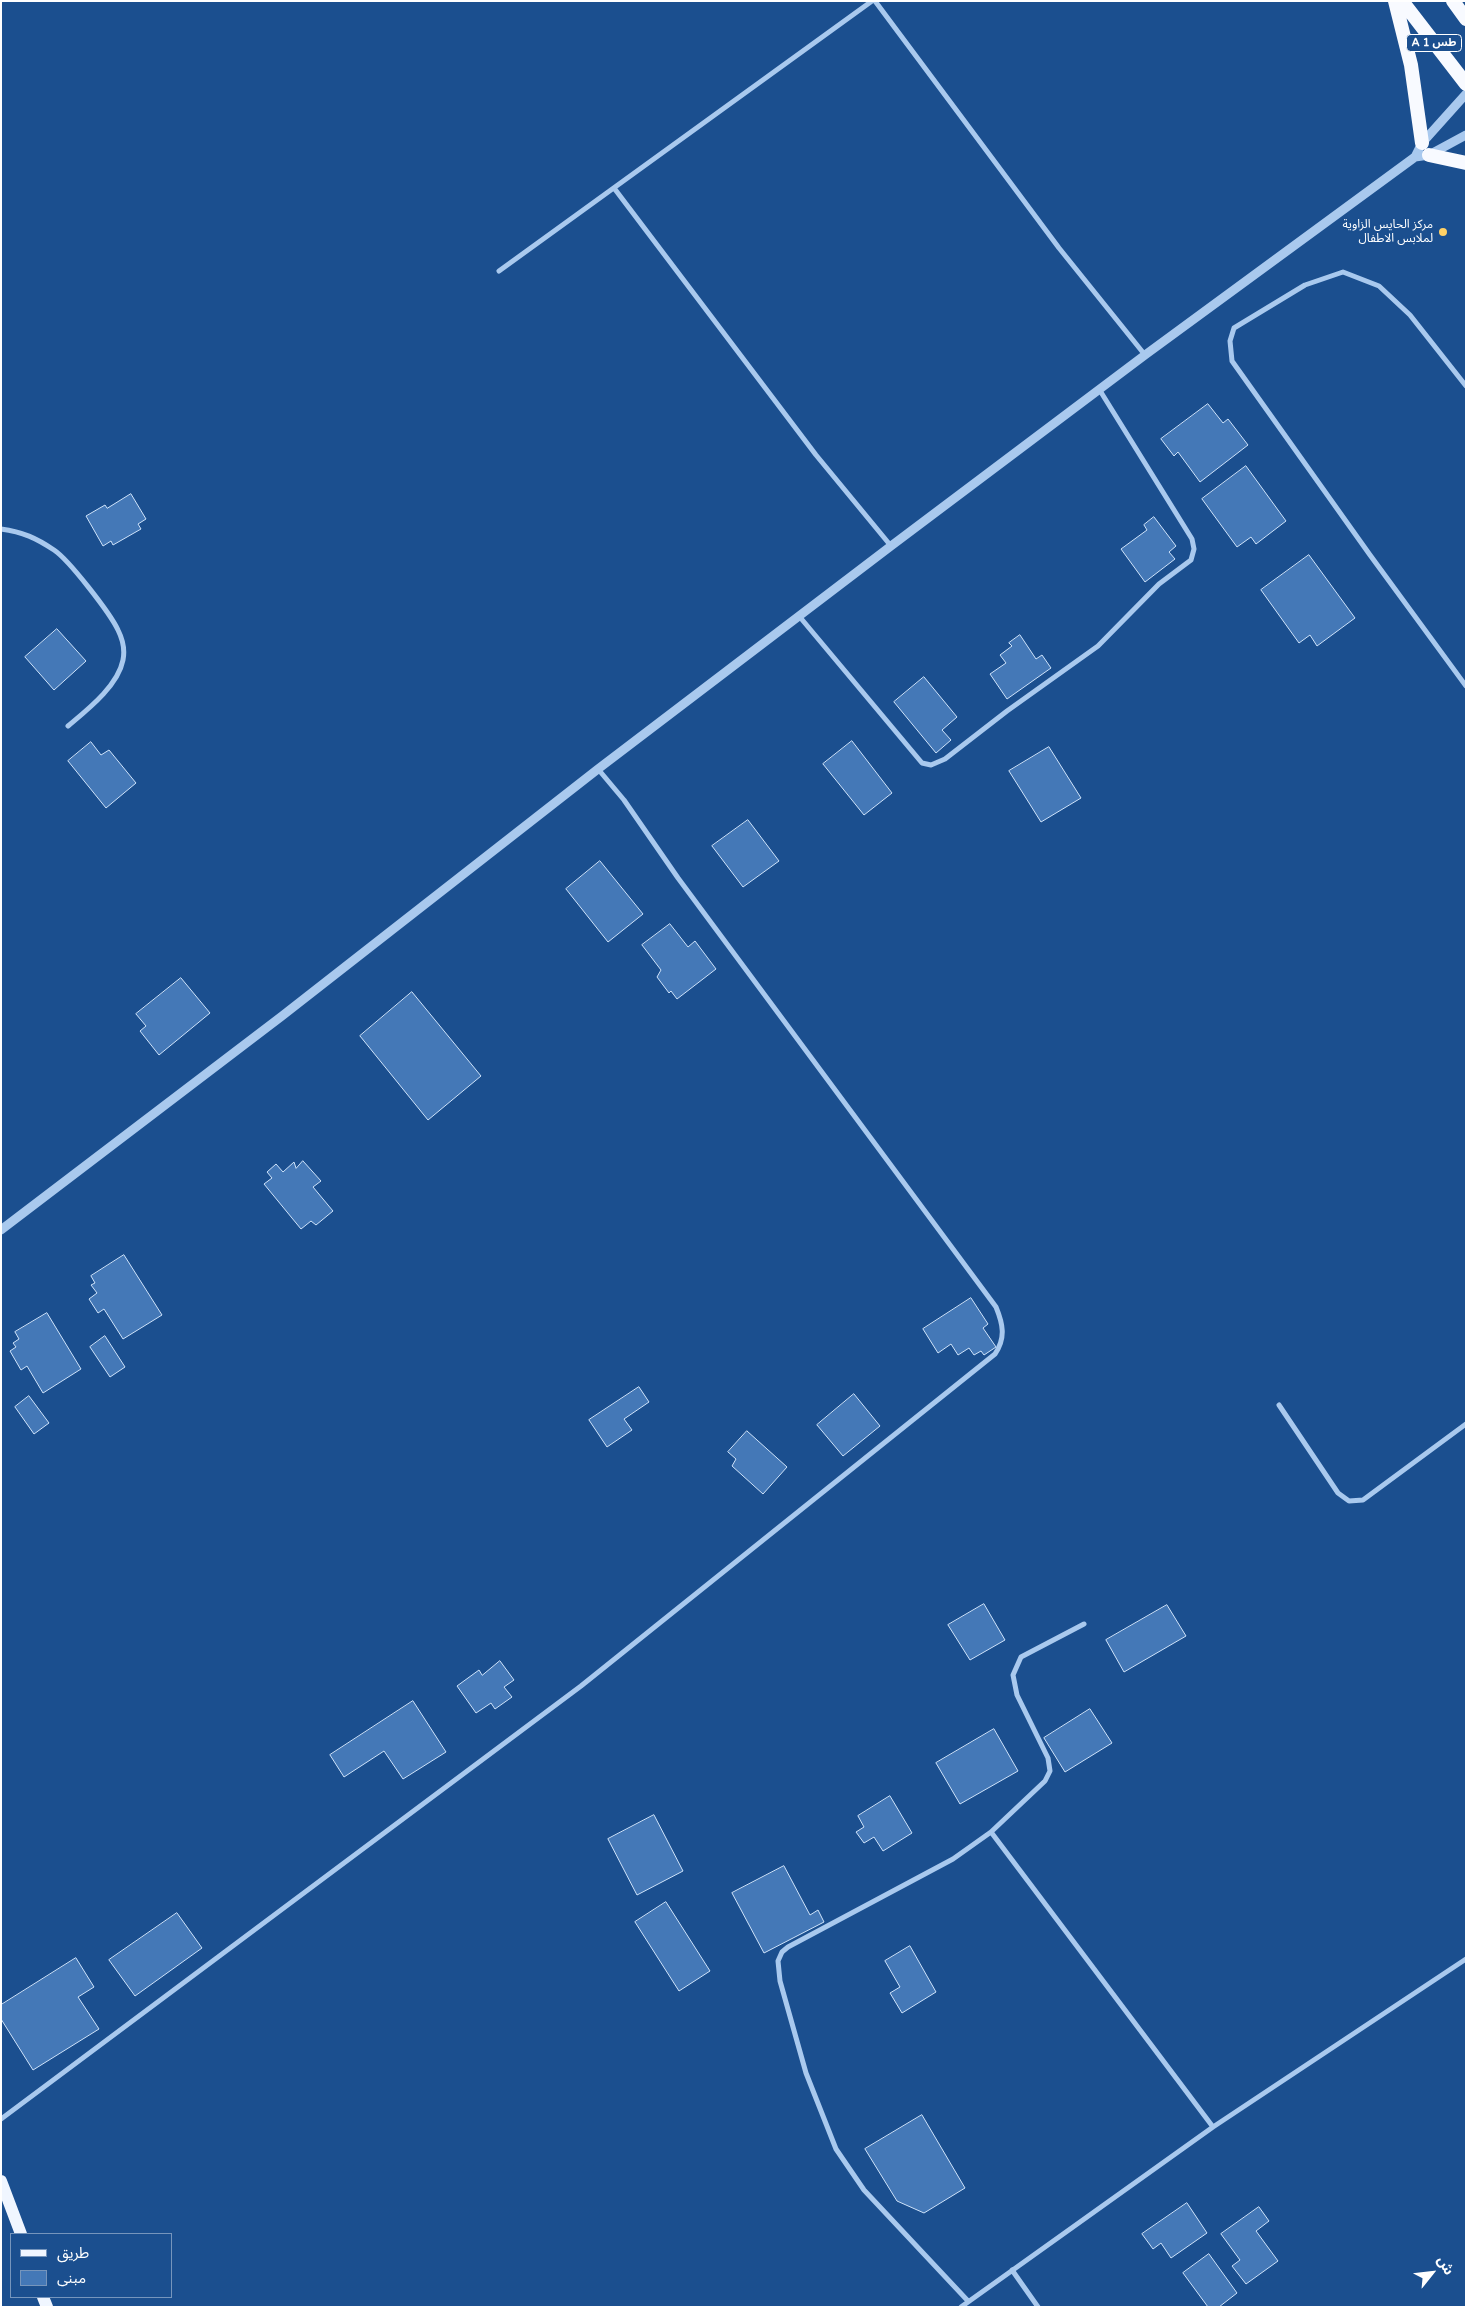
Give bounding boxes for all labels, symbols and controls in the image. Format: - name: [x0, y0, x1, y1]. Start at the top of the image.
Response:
- road number: A 1 طس: [1406, 34, 1462, 52]
- place label: مركز الحايس الزاوية لملابس الاطفال: [1342, 218, 1433, 246]
- marker: مركز الحايس الزاوية لملابس الاطفال: [1437, 226, 1449, 238]
- legend: [10, 2233, 172, 2298]
- text: طريق: [57, 2244, 89, 2262]
- north arrow: [1407, 2248, 1457, 2298]
- text: ش: [1433, 2253, 1458, 2278]
- text: مبنى: [57, 2269, 86, 2287]

